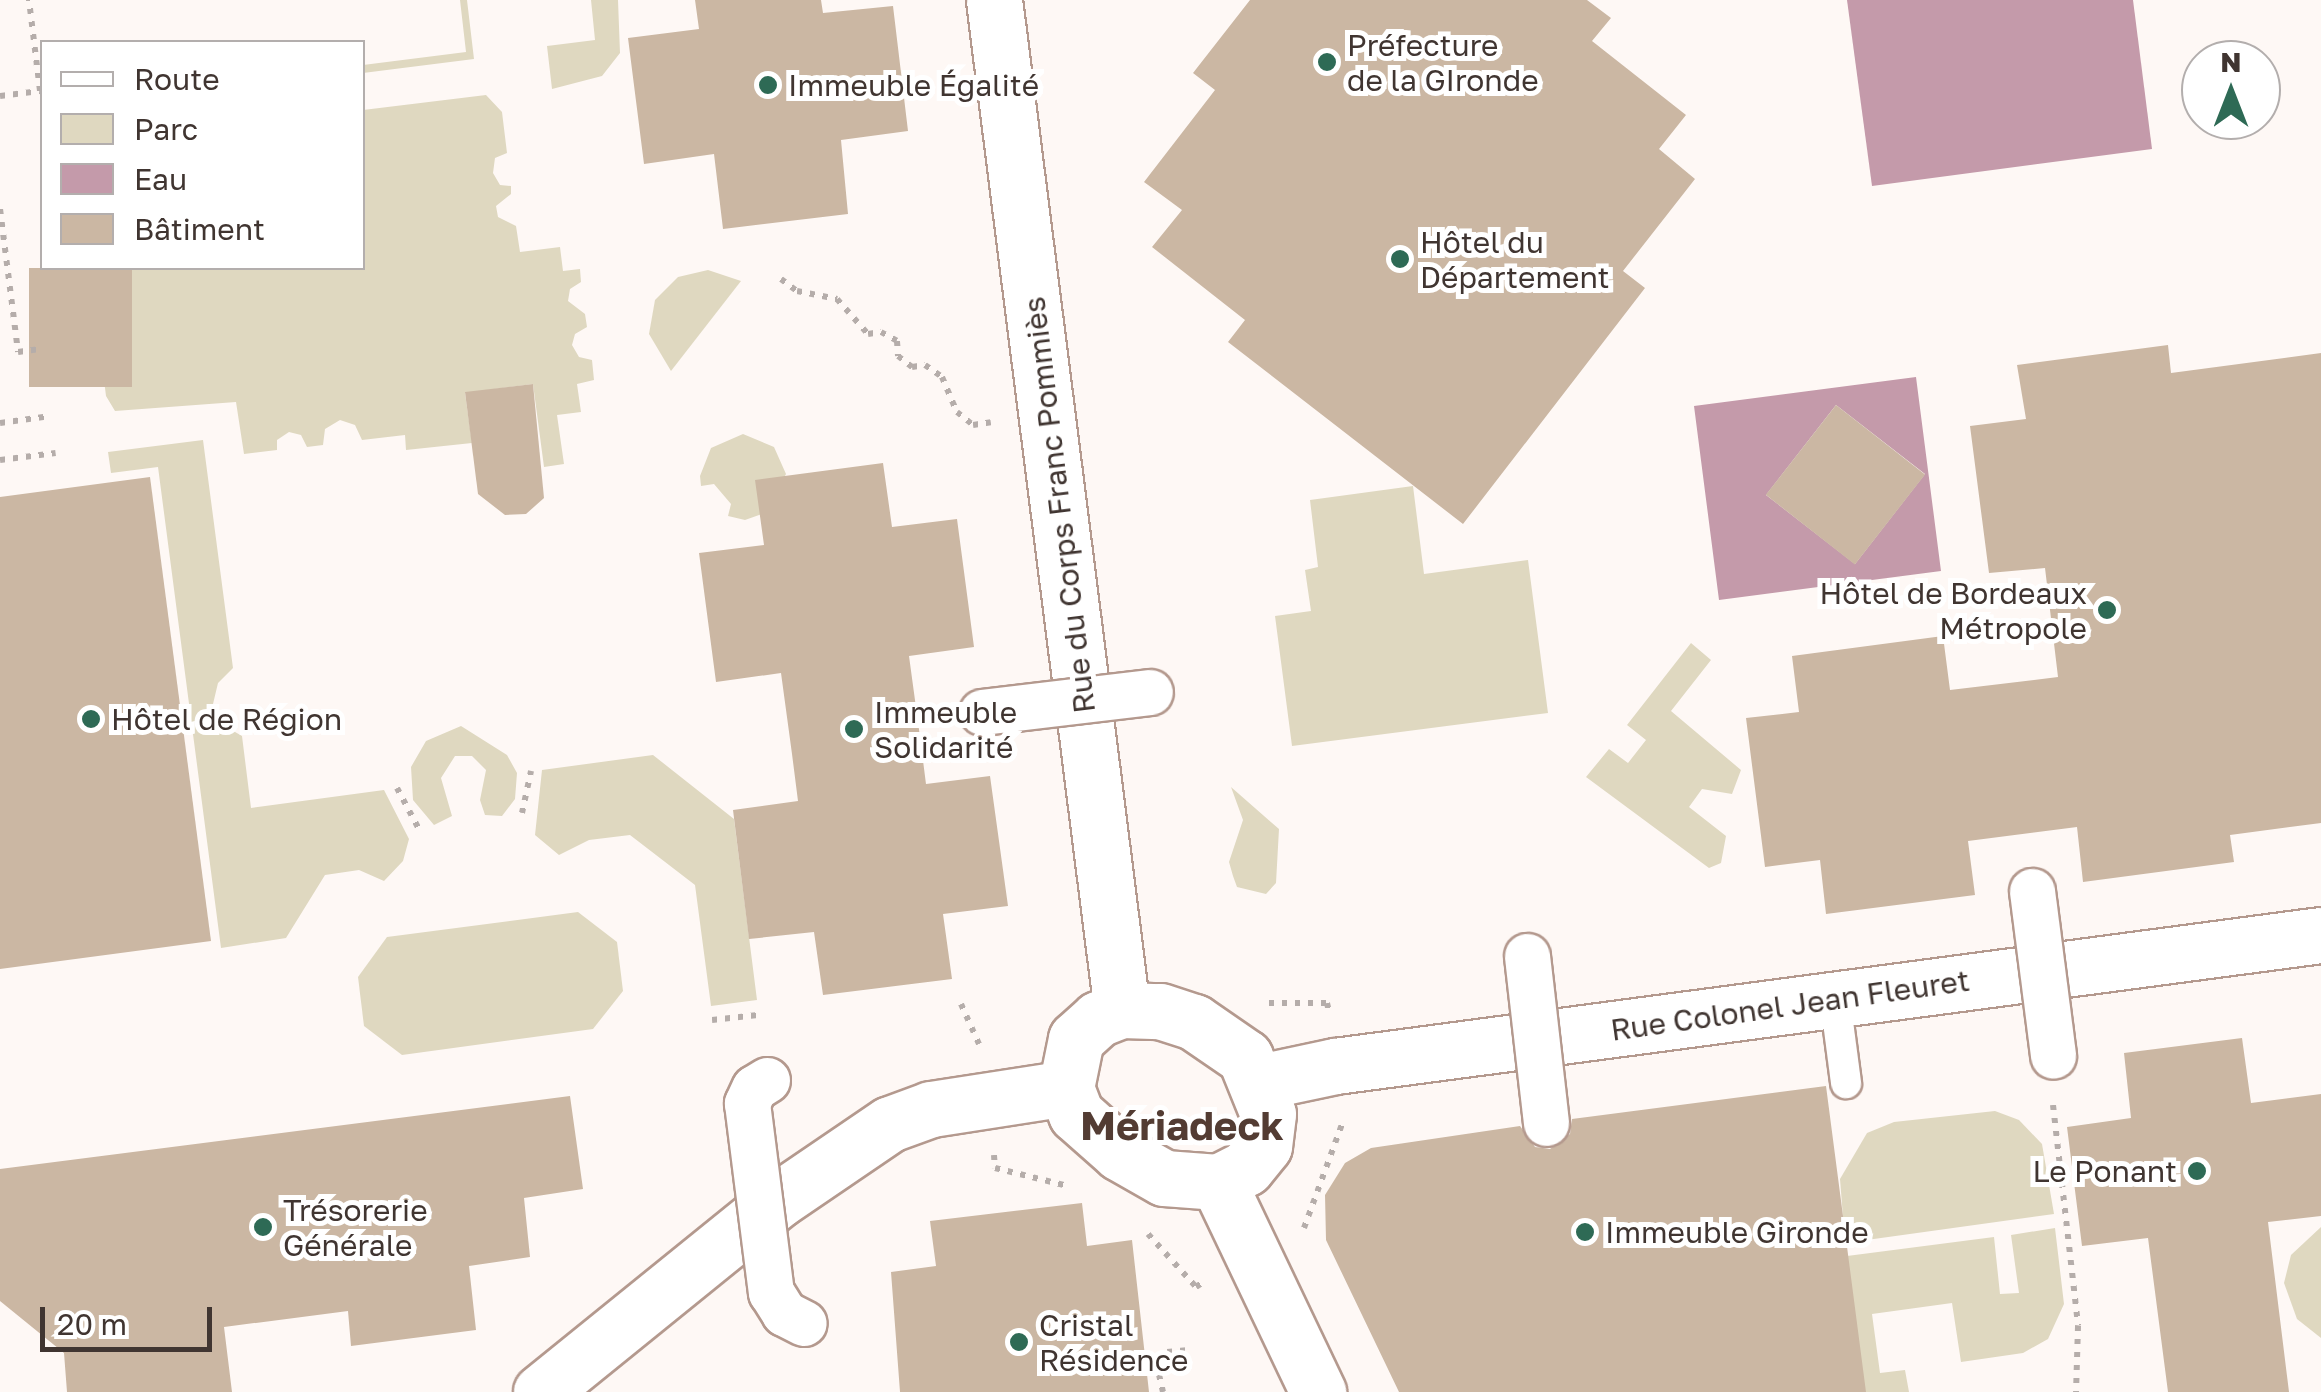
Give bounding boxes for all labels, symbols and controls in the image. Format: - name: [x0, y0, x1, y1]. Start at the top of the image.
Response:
- place label: Préfecture de la GIronde: [1347, 27, 1539, 98]
- legend: [40, 40, 365, 270]
- north arrow: [2181, 40, 2281, 140]
- text: N: [2220, 45, 2242, 78]
- marker: Préfecture de la GIronde: [1316, 51, 1338, 73]
- text: Route: [134, 61, 220, 97]
- place label: Immeuble Égalité: [788, 67, 1039, 103]
- marker: Immeuble Égalité: [757, 74, 779, 96]
- text: Parc: [134, 111, 198, 147]
- text: Eau: [134, 161, 187, 197]
- text: Bâtiment: [134, 211, 265, 247]
- place label: Hôtel du Département: [1420, 224, 1610, 294]
- marker: Hôtel du Département: [1389, 248, 1411, 270]
- street label: Rue du Corps Franc Pommiès: [1016, 295, 1102, 715]
- place label: Hôtel de Bordeaux Métropole: [1819, 575, 2087, 646]
- marker: Hôtel de Bordeaux Métropole: [2096, 599, 2118, 621]
- place label: Immeuble Solidarité: [874, 694, 1017, 764]
- place label: Hôtel de Région: [111, 701, 342, 737]
- marker: Hôtel de Région: [80, 708, 102, 730]
- marker: Immeuble Solidarité: [843, 718, 865, 740]
- street label: Rue Colonel Jean Fleuret: [1608, 962, 1972, 1048]
- district label: Mériadeck: [1080, 1101, 1284, 1149]
- place label: Le Ponant: [2032, 1153, 2177, 1189]
- marker: Le Ponant: [2186, 1160, 2208, 1182]
- place label: Trésorerie Générale: [283, 1192, 428, 1262]
- place label: Immeuble Gironde: [1605, 1214, 1869, 1250]
- marker: Trésorerie Générale: [252, 1216, 274, 1238]
- marker: Immeuble Gironde: [1574, 1221, 1596, 1243]
- scale bar: [45, 1287, 218, 1349]
- text: 20 m: [57, 1306, 127, 1342]
- place label: Cristal Résidence: [1039, 1307, 1188, 1378]
- marker: Cristal Résidence: [1008, 1331, 1030, 1353]

